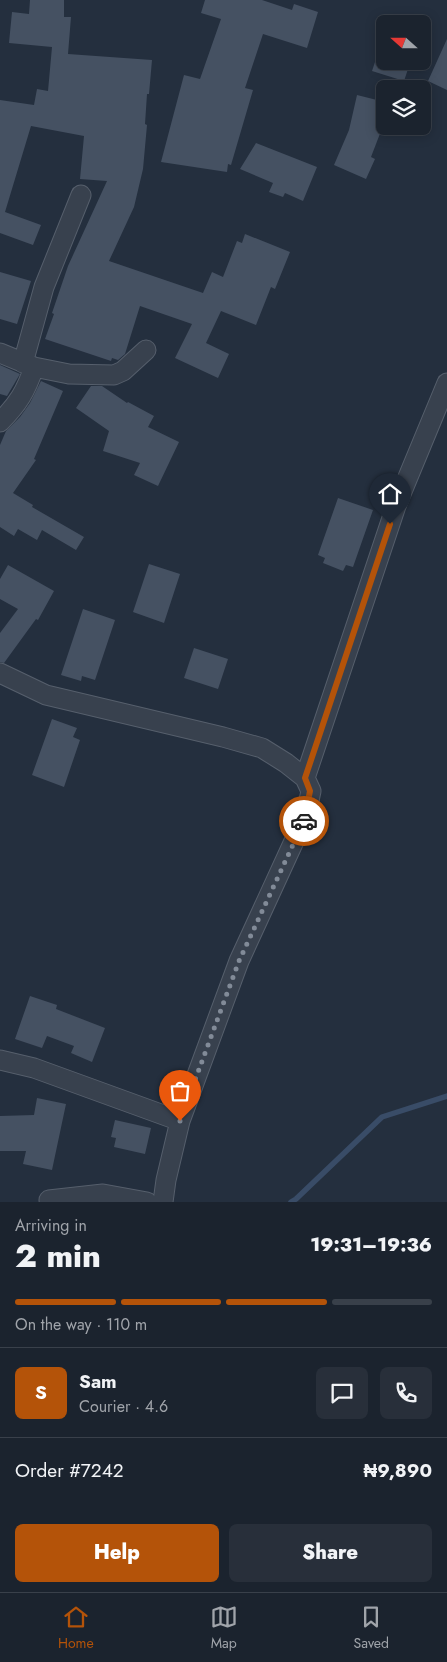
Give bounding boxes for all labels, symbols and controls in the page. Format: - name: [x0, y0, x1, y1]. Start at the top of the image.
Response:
- north arrow: [376, 15, 431, 70]
- map controls: [376, 15, 431, 135]
- button: layers: [376, 80, 431, 135]
- pin: [369, 473, 411, 524]
- icon: home: [376, 480, 404, 508]
- courier: [279, 796, 329, 846]
- icon: car: [290, 807, 318, 835]
- pin: [159, 1070, 201, 1121]
- icon: bag: [166, 1077, 194, 1105]
- text: Arriving in: [15, 1214, 87, 1237]
- text: 19:31–19:36: [310, 1231, 432, 1258]
- text: 2 min: [15, 1233, 101, 1279]
- text: On the way · 110 m: [15, 1313, 147, 1336]
- button: chat: [316, 1367, 368, 1419]
- button: phone: [380, 1367, 432, 1419]
- text: Sam: [79, 1368, 117, 1395]
- text: S: [35, 1379, 47, 1406]
- text: Courier · 4.6: [79, 1395, 168, 1418]
- text: Order #7242: [15, 1457, 124, 1484]
- text: ₦9,890: [364, 1457, 432, 1484]
- button: Help: [15, 1524, 219, 1582]
- button: Share: [229, 1524, 432, 1582]
- tab: Home: [58, 1603, 94, 1653]
- tab: Map: [210, 1603, 238, 1653]
- tab: Saved: [354, 1603, 389, 1653]

